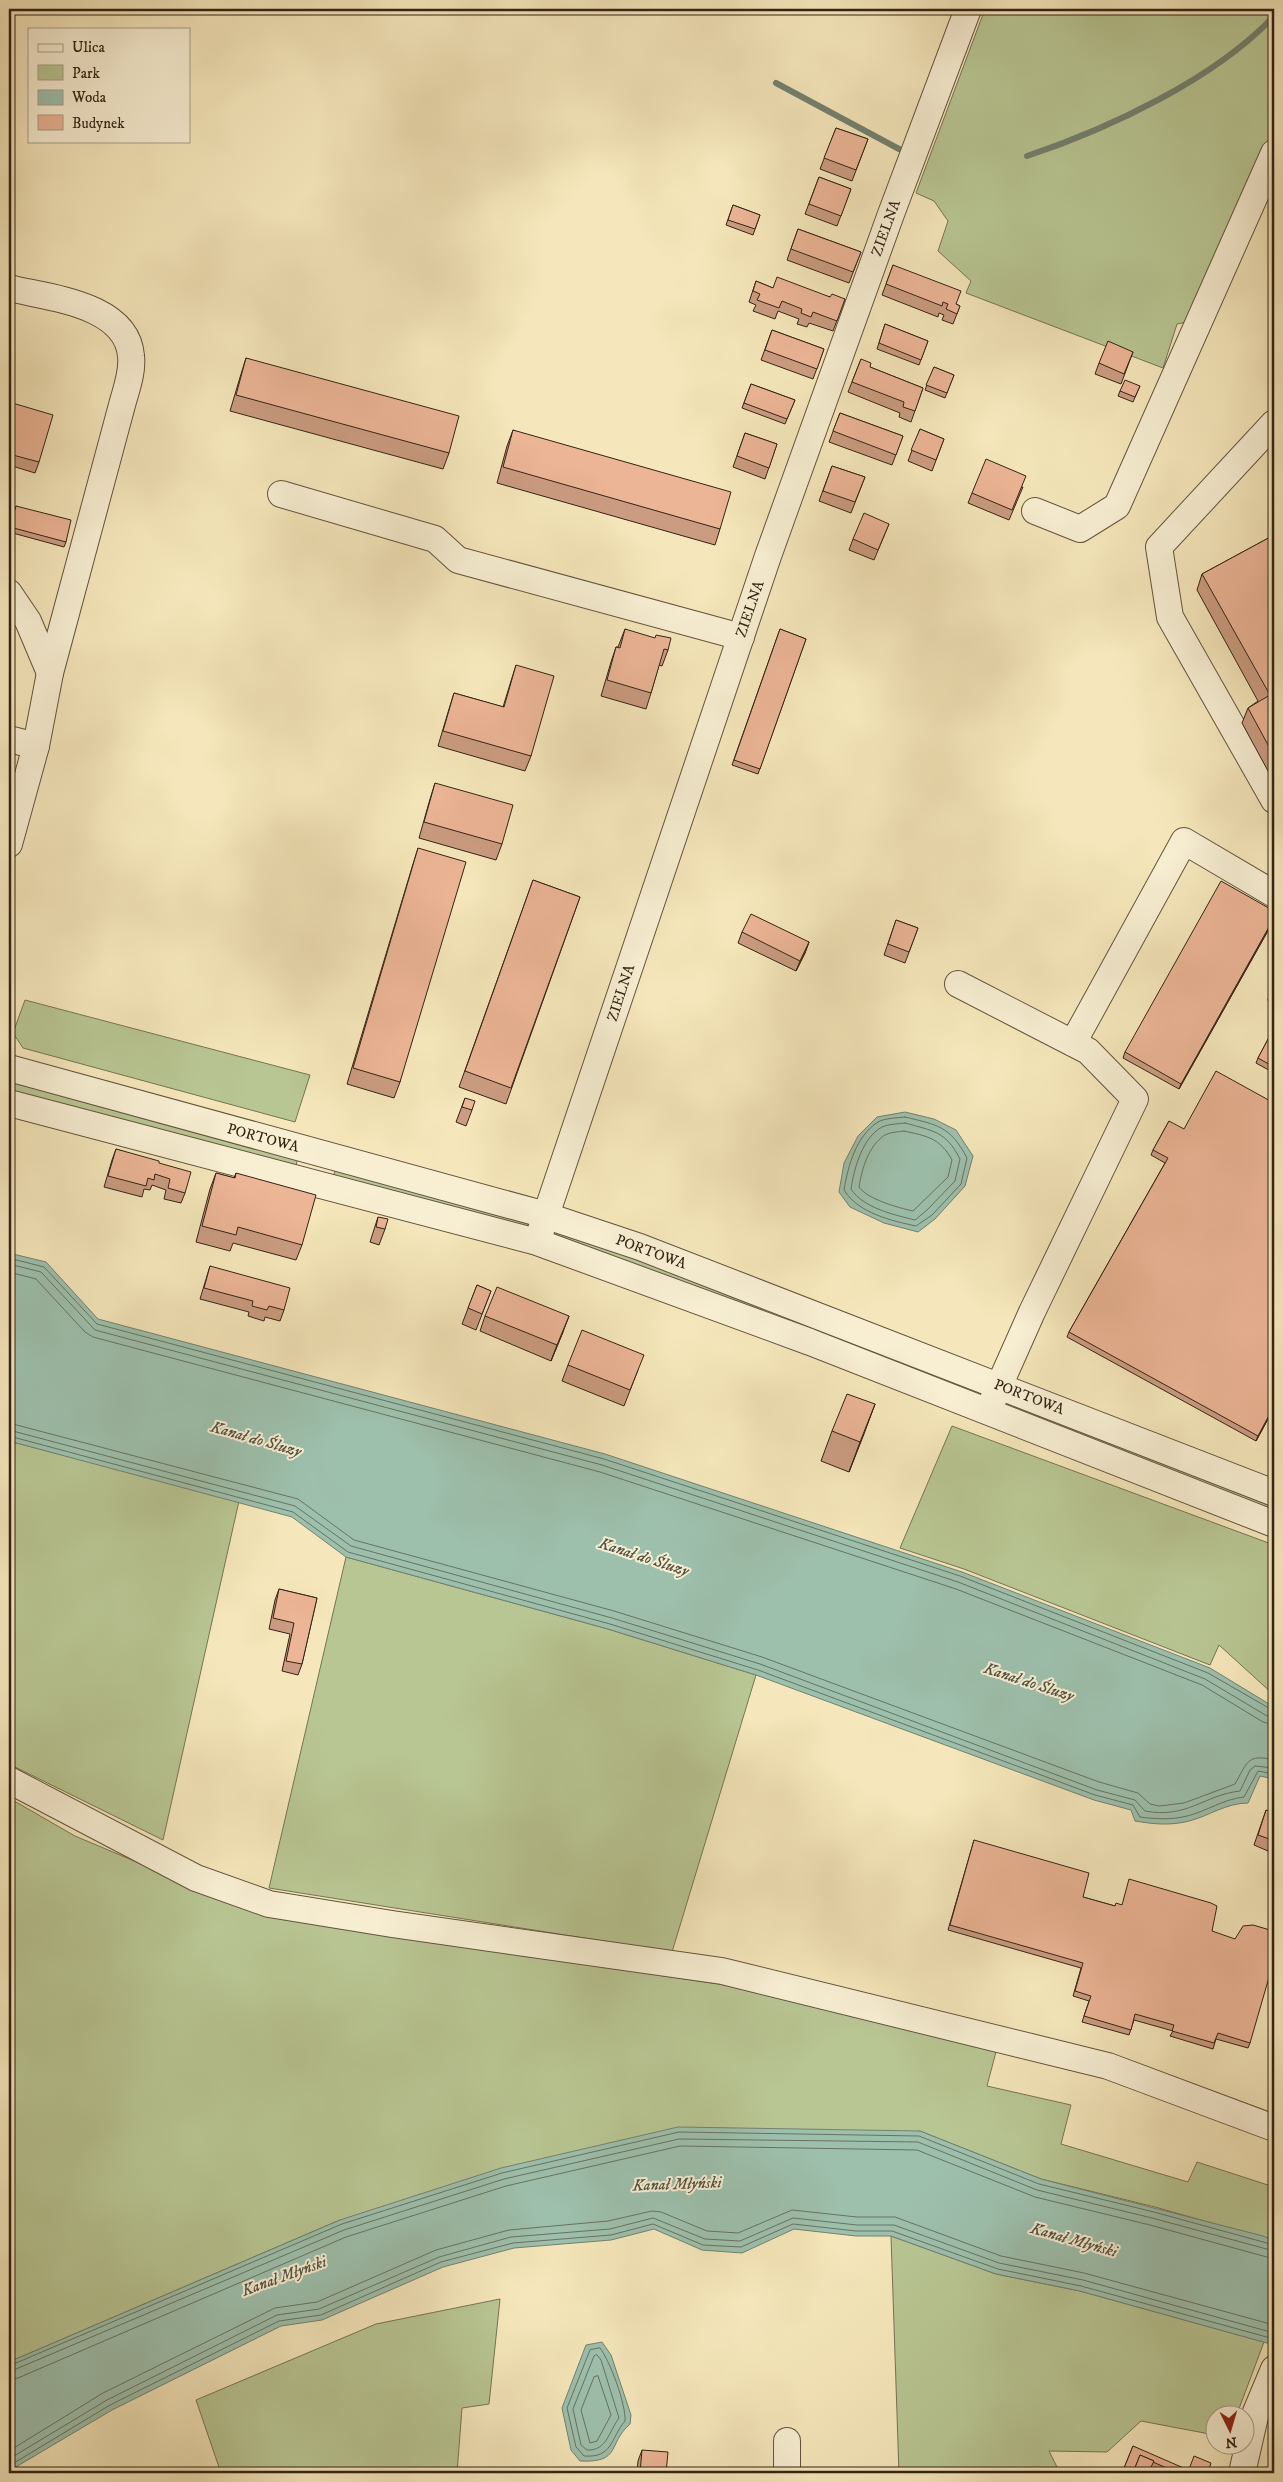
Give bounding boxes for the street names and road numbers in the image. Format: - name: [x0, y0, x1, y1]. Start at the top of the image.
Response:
- street label: ZIELNA: [867, 197, 905, 259]
- street label: ZIELNA: [731, 578, 769, 640]
- street label: ZIELNA: [603, 962, 639, 1024]
- street label: PORTOWA: [225, 1119, 302, 1157]
- street label: PORTOWA: [613, 1230, 689, 1274]
- street label: PORTOWA: [991, 1375, 1067, 1419]

